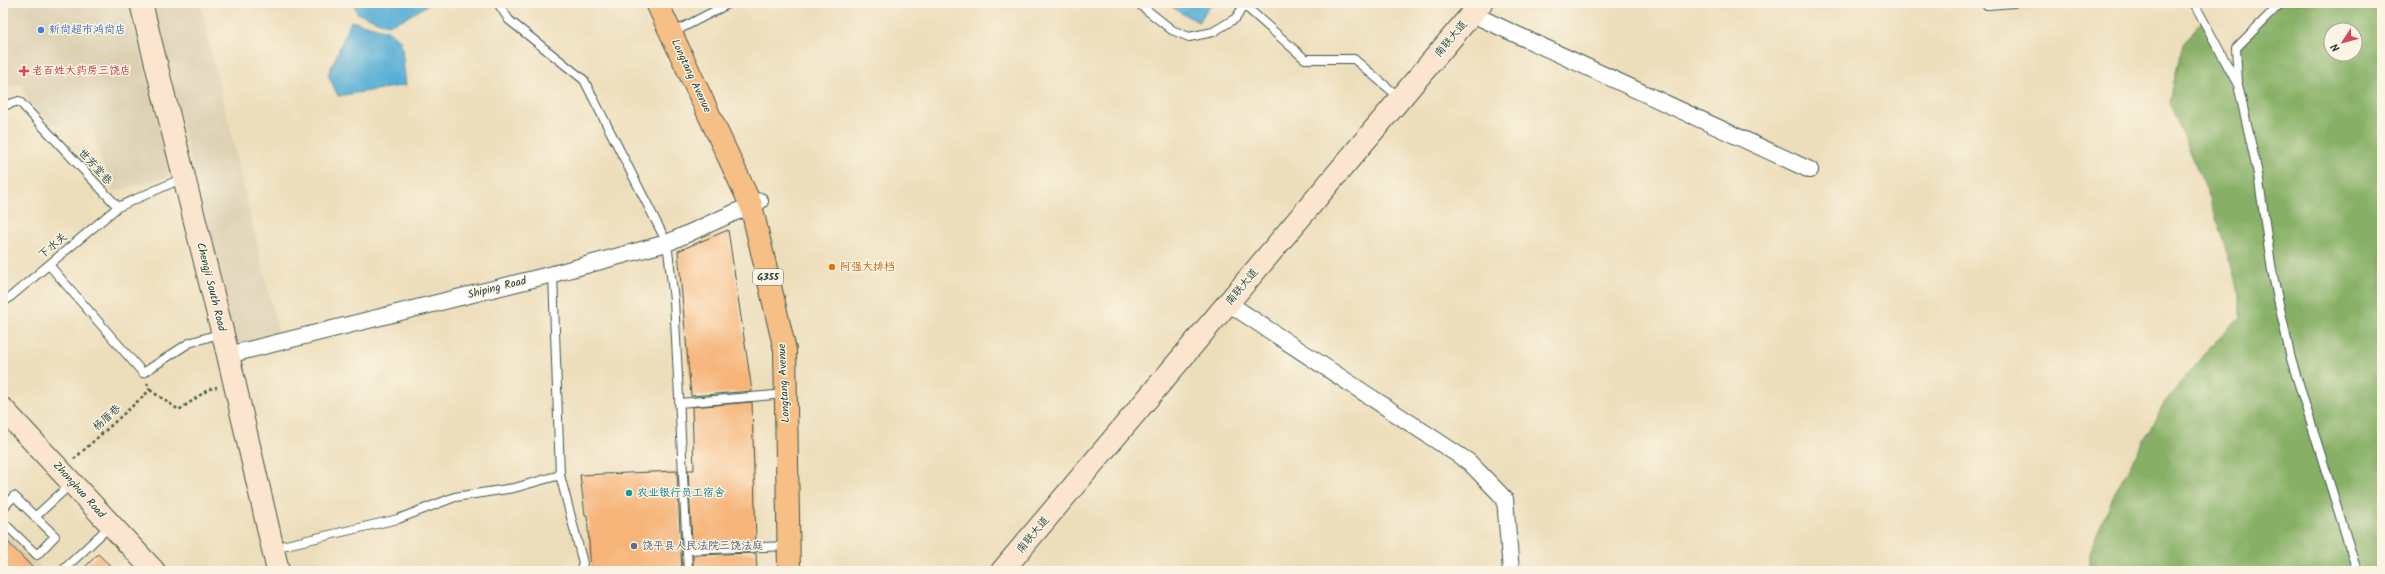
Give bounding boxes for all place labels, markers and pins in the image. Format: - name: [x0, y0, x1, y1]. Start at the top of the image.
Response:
- place label: 新尚超市鸿尚店: [49, 21, 126, 39]
- marker: 新尚超市鸿尚店: [36, 25, 46, 35]
- place label: 老百姓大药房三饶店: [32, 62, 131, 80]
- marker: 老百姓大药房三饶店: [19, 66, 29, 76]
- place label: 阿强大排档: [840, 258, 895, 276]
- marker: 阿强大排档: [827, 262, 837, 272]
- place label: 农业银行员工宿舍: [637, 484, 725, 502]
- marker: 农业银行员工宿舍: [624, 488, 634, 498]
- place label: 饶平县人民法院三饶法庭: [642, 537, 763, 555]
- marker: 饶平县人民法院三饶法庭: [629, 541, 639, 551]

